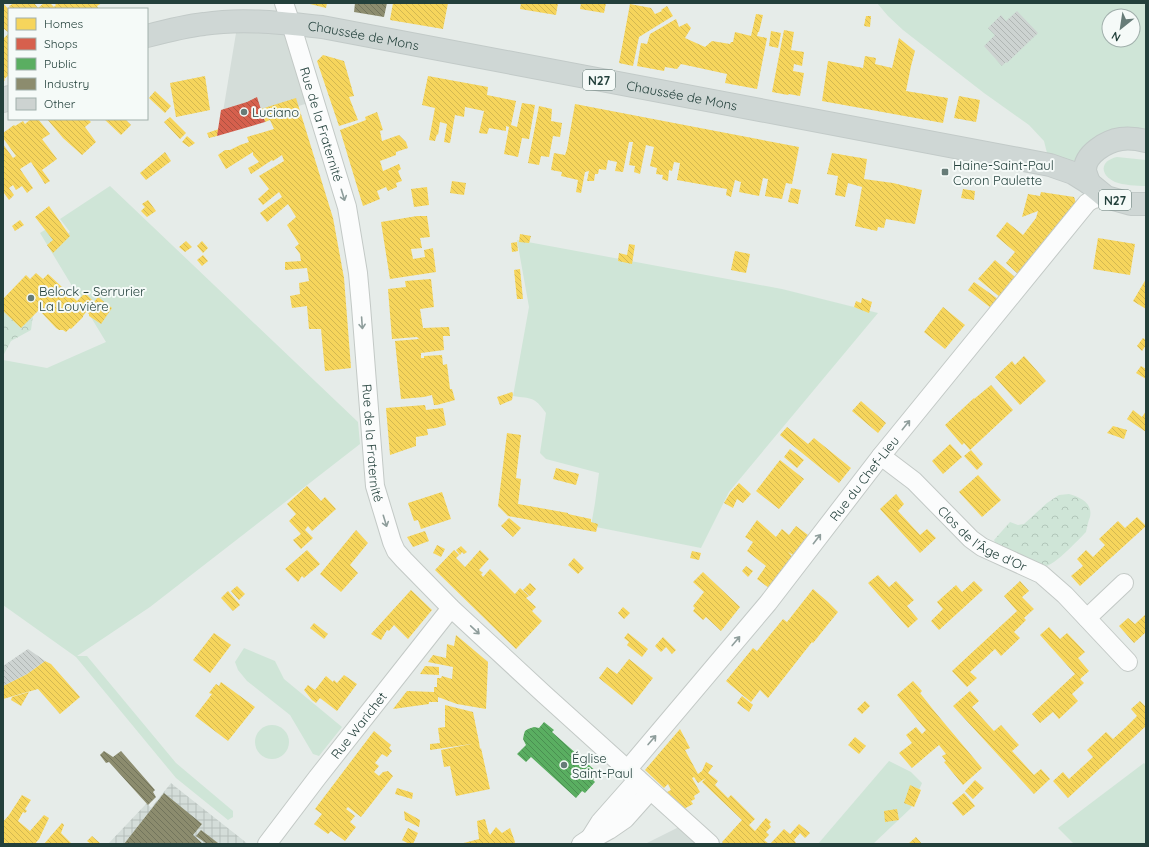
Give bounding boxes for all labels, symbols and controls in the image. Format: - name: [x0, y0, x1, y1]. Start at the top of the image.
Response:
- legend: [8, 8, 148, 120]
- north arrow: [1101, 8, 1141, 48]
- text: Homes: [44, 16, 84, 31]
- street label: Chaussée de Mons: [307, 18, 420, 53]
- text: N: [1109, 29, 1123, 45]
- text: Shops: [44, 36, 78, 51]
- text: Public: [44, 56, 77, 71]
- street label: Rue de la Fraternité: [297, 65, 347, 183]
- road number: N27: [583, 70, 615, 90]
- text: Industry: [44, 76, 89, 91]
- street label: Chaussée de Mons: [625, 77, 739, 114]
- text: Other: [44, 96, 76, 111]
- place label: Luciano: [252, 104, 299, 120]
- marker: Luciano: [239, 107, 249, 117]
- place label: Haine-Saint-Paul Coron Paulette: [953, 157, 1054, 188]
- marker: Haine-Saint-Paul Coron Paulette: [940, 167, 950, 177]
- one-way arrow: [340, 188, 347, 201]
- road number: N27: [1099, 190, 1131, 210]
- place label: Belock – Serrurier La Louvière: [39, 283, 145, 314]
- marker: Belock – Serrurier La Louvière: [26, 293, 36, 303]
- one-way arrow: [359, 316, 366, 329]
- street label: Rue de la Fraternité: [359, 383, 387, 504]
- one-way arrow: [901, 420, 910, 431]
- street label: Rue du Chef-Lieu: [826, 433, 902, 524]
- street label: Clos de l'Âge d'Or: [935, 502, 1030, 574]
- one-way arrow: [382, 514, 389, 527]
- one-way arrow: [813, 533, 821, 544]
- one-way arrow: [470, 625, 480, 635]
- one-way arrow: [732, 635, 741, 646]
- street label: Rue Warichet: [327, 688, 390, 762]
- one-way arrow: [648, 735, 657, 745]
- place label: Église Saint-Paul: [572, 750, 633, 781]
- marker: Église Saint-Paul: [559, 760, 569, 770]

